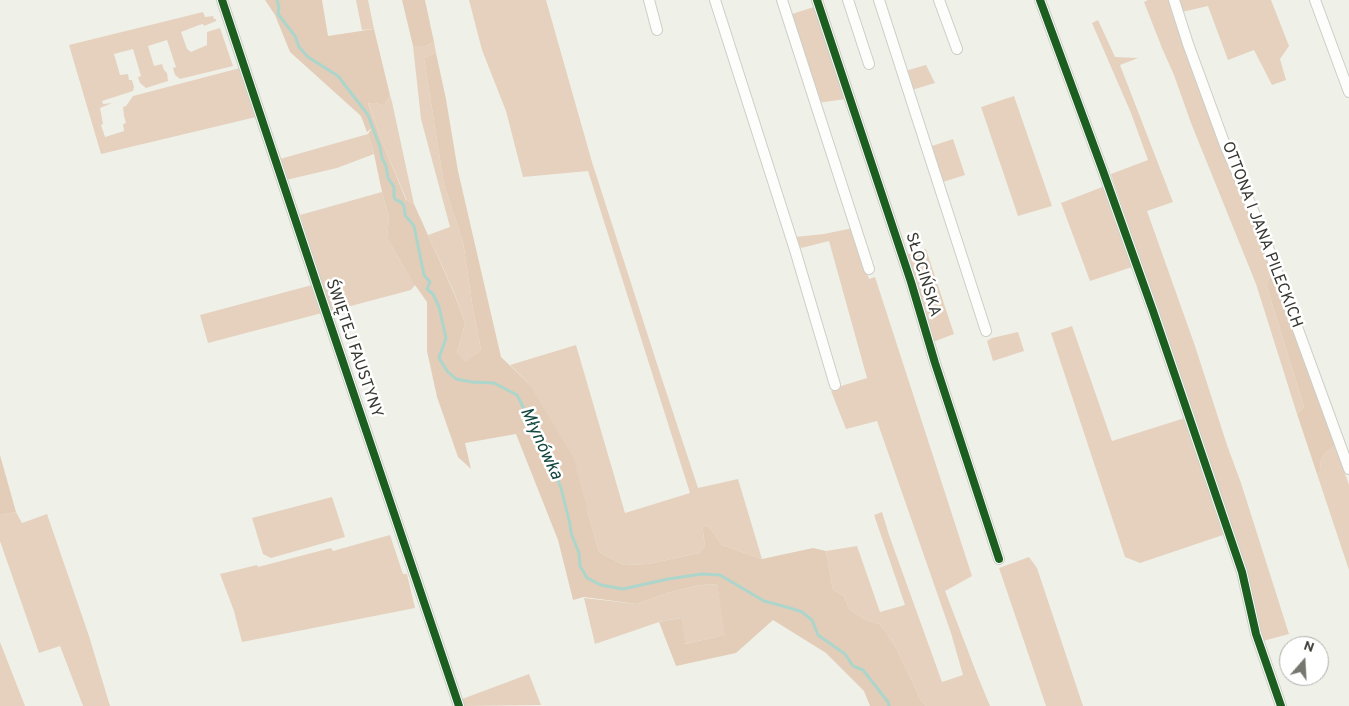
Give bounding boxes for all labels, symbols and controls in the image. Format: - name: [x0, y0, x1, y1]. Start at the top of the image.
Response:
- street label: OTTONA I JANA PILECKICH: [1217, 139, 1305, 331]
- street label: SŁOCIŃSKA: [900, 231, 944, 319]
- street label: ŚWIĘTEJ FAUSTYNY: [320, 277, 386, 421]
- water label: Młynówka: [514, 404, 566, 484]
- north arrow: [1279, 636, 1329, 686]
- text: N: [1301, 638, 1316, 657]

